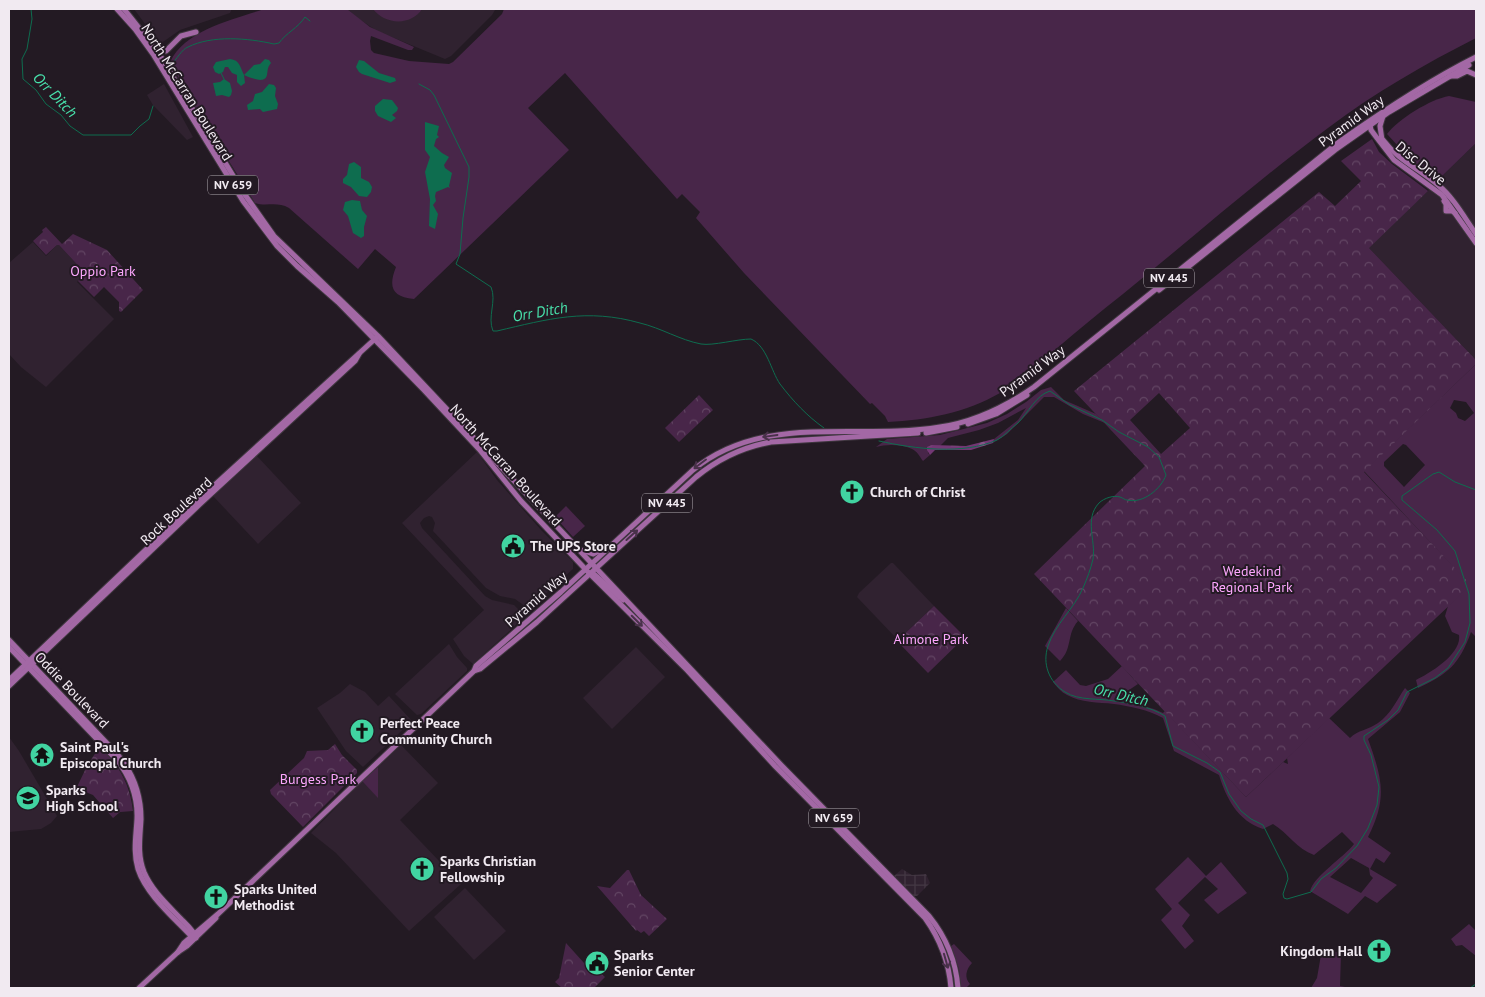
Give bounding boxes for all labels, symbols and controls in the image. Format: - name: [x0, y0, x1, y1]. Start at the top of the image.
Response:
- street label: North McCarran Boulevard: [137, 20, 237, 164]
- water label: Orr Ditch: [29, 68, 82, 121]
- street label: Pyramid Way: [1315, 91, 1388, 151]
- street label: Disc Drive: [1392, 137, 1450, 189]
- road number: NV 659: [208, 176, 258, 194]
- park label: Oppio Park: [70, 262, 136, 280]
- road number: NV 445: [1144, 268, 1194, 288]
- water label: Orr Ditch: [511, 297, 569, 326]
- street label: Pyramid Way: [996, 341, 1069, 401]
- street label: North McCarran Boulevard: [446, 400, 566, 530]
- one-way arrow: [762, 431, 778, 441]
- one-way arrow: [694, 459, 707, 470]
- street label: Rock Boulevard: [136, 473, 216, 549]
- church icon: Church of Christ: [839, 479, 865, 505]
- place label: Church of Christ: [870, 483, 965, 501]
- road number: NV 445: [642, 493, 692, 512]
- one-way arrow: [626, 529, 639, 541]
- public building icon: The UPS Store: [500, 533, 526, 559]
- place label: The UPS Store: [530, 537, 616, 555]
- park label: Wedekind Regional Park: [1211, 562, 1293, 596]
- street label: Pyramid Way: [501, 567, 571, 631]
- one-way arrow: [631, 615, 643, 627]
- park label: Aimone Park: [893, 630, 969, 648]
- street label: Oddie Boulevard: [31, 648, 113, 732]
- water label: Orr Ditch: [1092, 679, 1150, 710]
- place label: Perfect Peace Community Church: [380, 714, 492, 748]
- church icon: Perfect Peace Community Church: [349, 718, 375, 744]
- place label: Saint Paul's Episcopal Church: [60, 738, 161, 772]
- temple icon: Saint Paul's Episcopal Church: [29, 742, 55, 768]
- park label: Burgess Park: [280, 770, 356, 788]
- place label: Sparks High School: [46, 781, 119, 815]
- school or university icon: Sparks High School: [15, 785, 41, 811]
- road number: NV 659: [809, 808, 859, 828]
- place label: Sparks Christian Fellowship: [440, 852, 536, 886]
- church icon: Sparks Christian Fellowship: [409, 856, 435, 882]
- place label: Sparks United Methodist: [234, 880, 317, 914]
- church icon: Sparks United Methodist: [203, 884, 229, 910]
- church icon: Kingdom Hall: [1366, 938, 1392, 964]
- place label: Kingdom Hall: [1280, 942, 1363, 960]
- place label: Sparks Senior Center: [614, 946, 695, 980]
- public building icon: Sparks Senior Center: [584, 950, 610, 976]
- one-way arrow: [942, 953, 952, 969]

